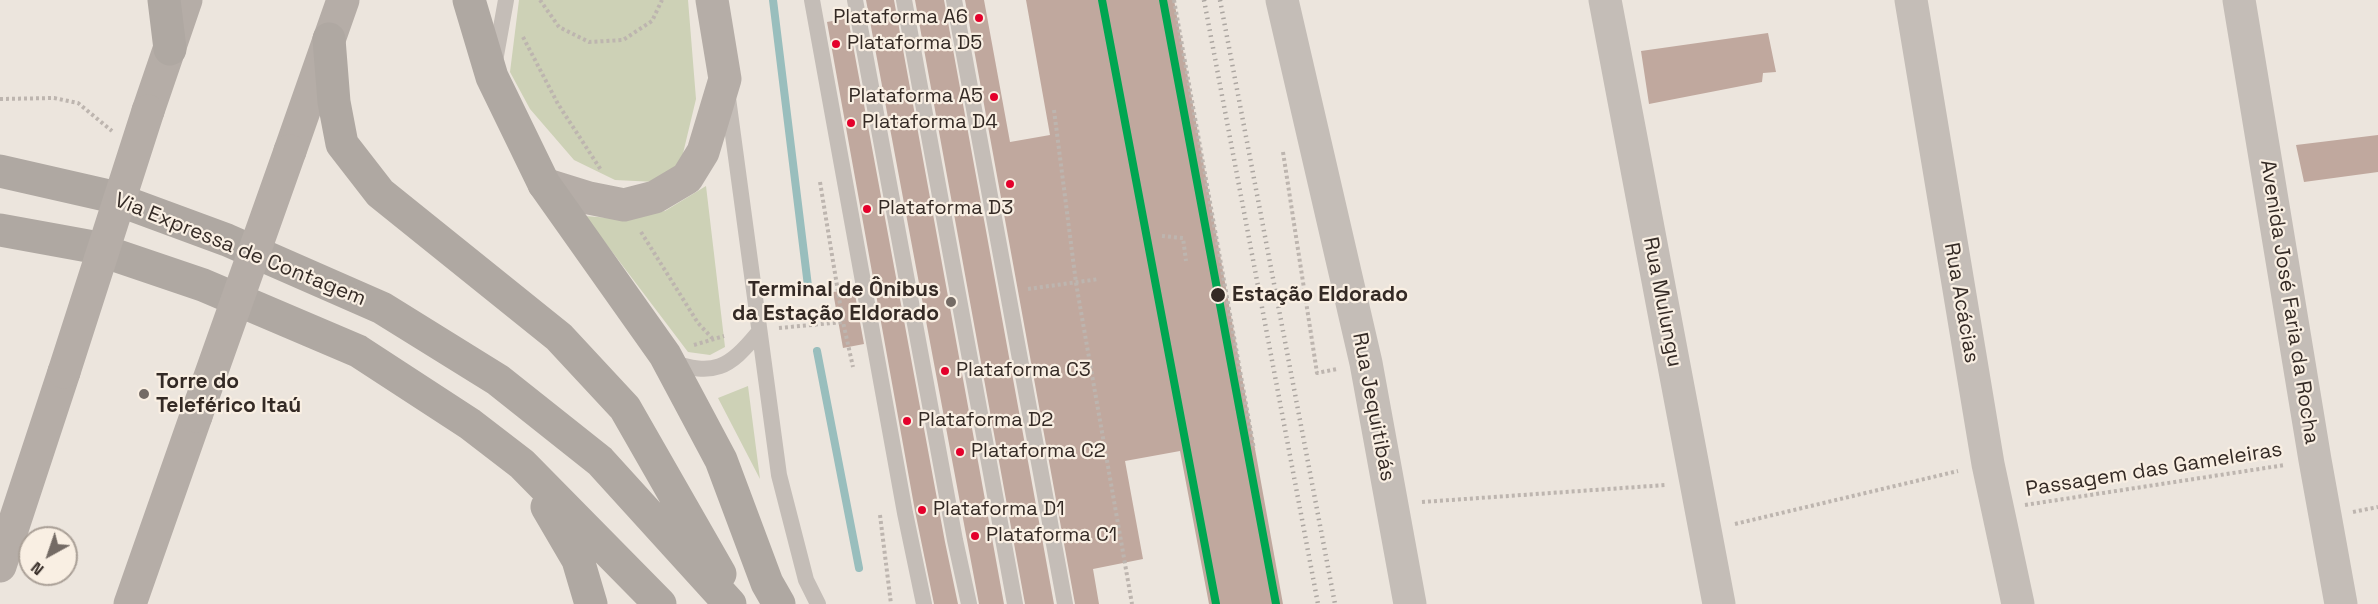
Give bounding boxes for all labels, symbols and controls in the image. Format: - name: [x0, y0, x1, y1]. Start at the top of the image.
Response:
- place label: Plataforma A6: [833, 6, 968, 30]
- marker: Plataforma A6: [973, 12, 985, 24]
- place label: Plataforma D5: [847, 32, 982, 56]
- marker: Plataforma D5: [830, 38, 842, 50]
- place label: Plataforma A5: [849, 85, 983, 109]
- marker: Plataforma A5: [988, 91, 1000, 103]
- place label: Plataforma D4: [862, 111, 998, 135]
- marker: Plataforma D4: [845, 117, 857, 129]
- street label: Avenida José Faria da Rocha: [2254, 158, 2324, 446]
- unlabelled marker: [1004, 178, 1016, 190]
- street label: Via Expressa de Contagem: [111, 188, 369, 312]
- place label: Plataforma D3: [878, 197, 1013, 221]
- marker: Plataforma D3: [861, 203, 873, 215]
- street label: Rua Mulungu: [1637, 235, 1687, 369]
- street label: Rua Acácias: [1938, 241, 1984, 365]
- place label: Terminal de Ônibus da Estação Eldorado: [732, 277, 939, 327]
- place label: Estação Eldorado: [1232, 282, 1408, 308]
- marker: Estação Eldorado: [1209, 286, 1227, 304]
- marker: Terminal de Ônibus da Estação Eldorado: [944, 295, 958, 309]
- street label: Rua Jequitibás: [1346, 331, 1400, 483]
- place label: Plataforma C3: [956, 359, 1091, 383]
- marker: Plataforma C3: [939, 365, 951, 377]
- place label: Torre do Teleférico Itaú: [156, 369, 301, 419]
- marker: Torre do Teleférico Itaú: [137, 387, 151, 401]
- place label: Plataforma D2: [918, 409, 1053, 433]
- marker: Plataforma D2: [901, 415, 913, 427]
- street label: Passagem das Gameleiras: [2024, 437, 2284, 503]
- place label: Plataforma C2: [971, 440, 1106, 464]
- marker: Plataforma C2: [954, 446, 966, 458]
- place label: Plataforma D1: [933, 498, 1065, 522]
- marker: Plataforma D1: [916, 504, 928, 516]
- place label: Plataforma C1: [986, 524, 1117, 548]
- north arrow: [18, 526, 78, 586]
- marker: Plataforma C1: [969, 530, 981, 542]
- text: N: [27, 557, 48, 580]

